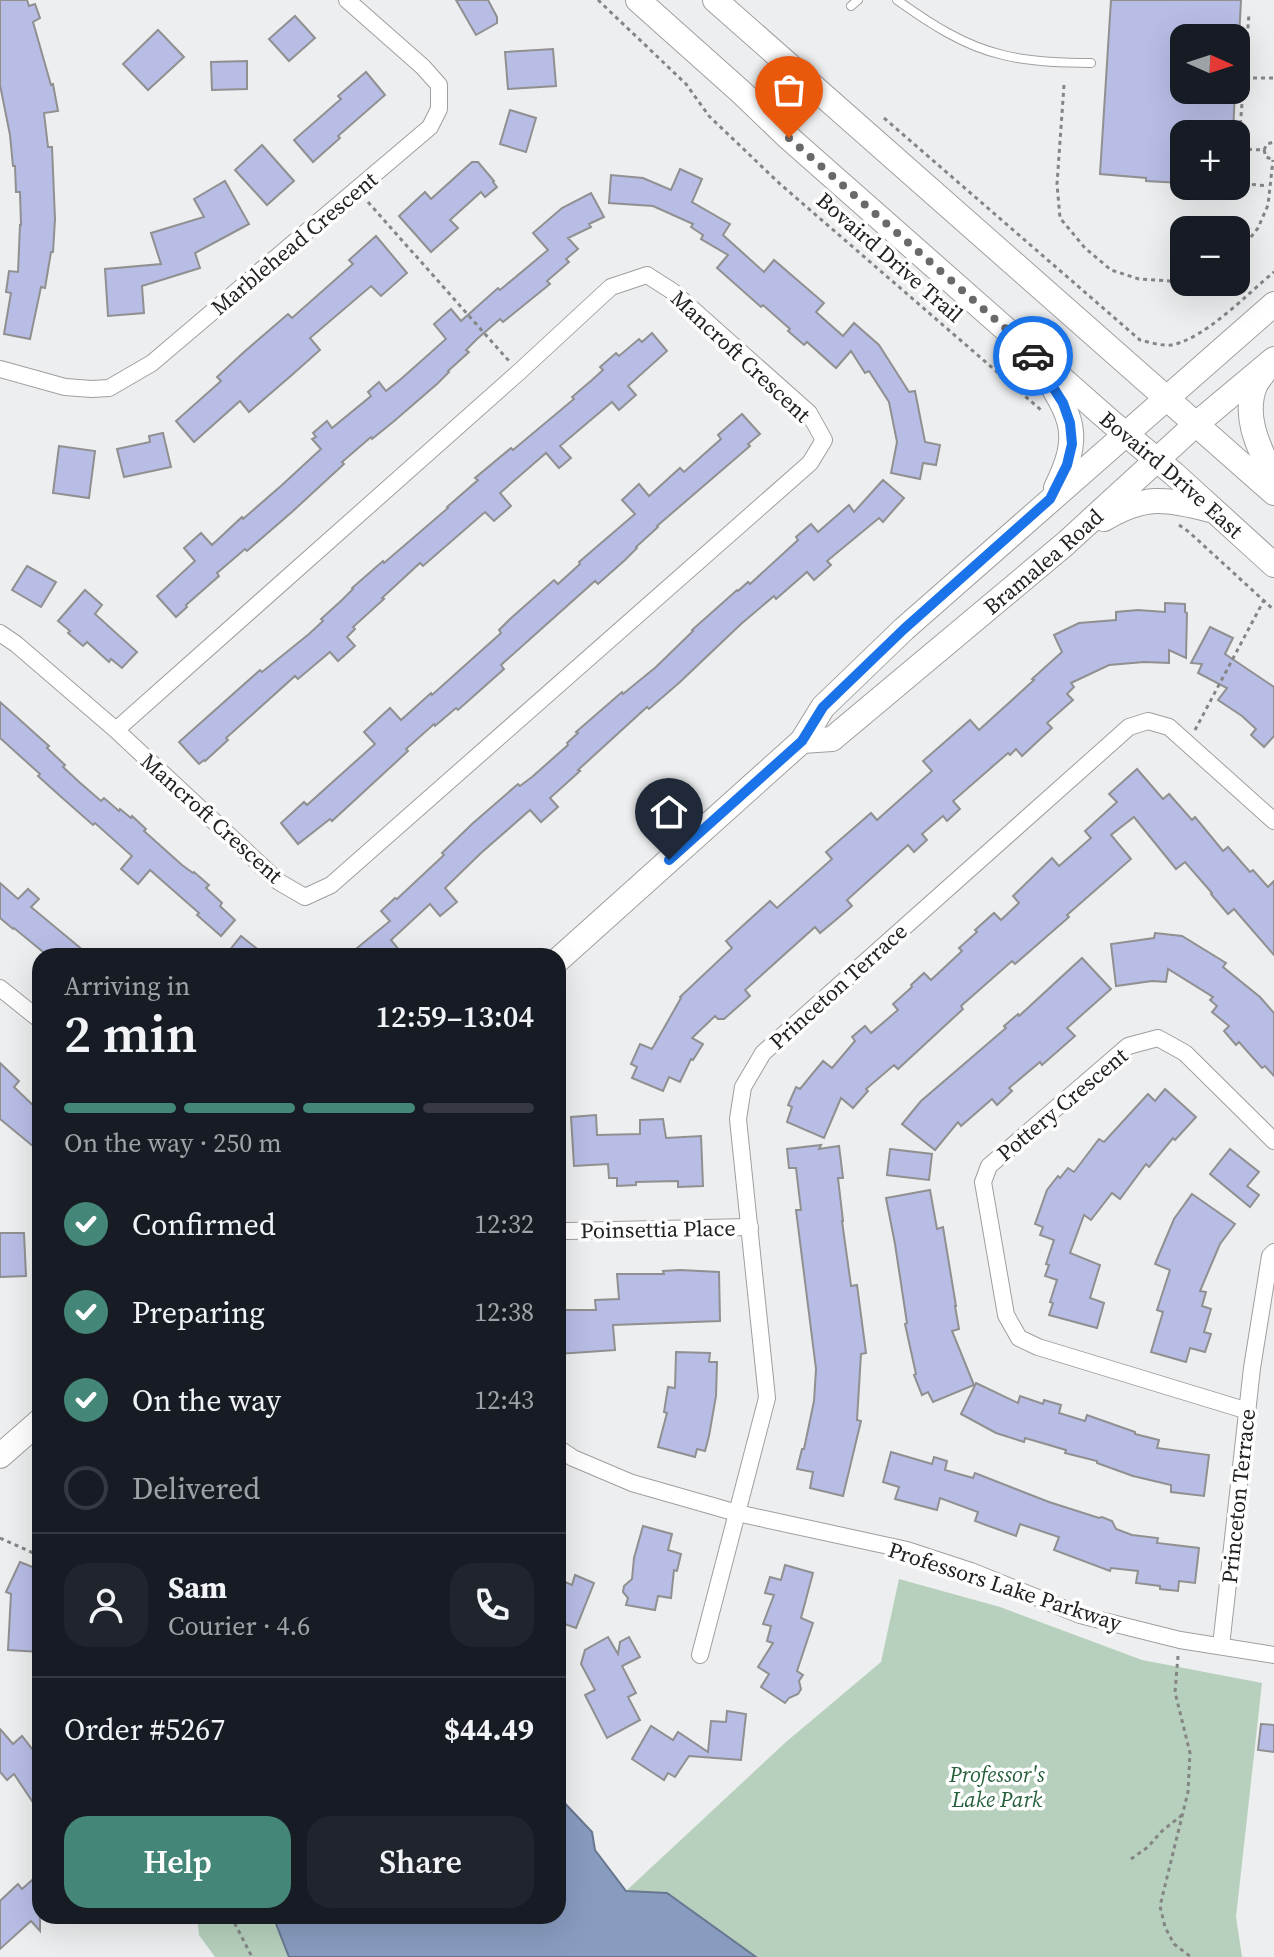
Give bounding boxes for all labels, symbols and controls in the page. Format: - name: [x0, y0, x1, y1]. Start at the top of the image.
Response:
- north arrow: [1170, 24, 1250, 104]
- map controls: [1170, 24, 1250, 296]
- pin: [755, 56, 823, 138]
- icon: bag: [767, 68, 811, 112]
- button: +: [1170, 120, 1250, 200]
- street label: Marblehead Crescent: [204, 164, 384, 322]
- street label: Bovaird Drive Trail: [810, 185, 970, 329]
- button: −: [1170, 216, 1250, 296]
- street label: Mancroft Crescent: [665, 283, 818, 429]
- courier: [993, 316, 1073, 396]
- icon: car: [1011, 334, 1055, 378]
- street label: Bovaird Drive East: [1093, 404, 1250, 545]
- street label: Bramalea Road: [977, 501, 1110, 621]
- street label: Mancroft Crescent: [135, 746, 290, 890]
- pin: [635, 778, 703, 860]
- icon: home: [647, 790, 691, 834]
- street label: Princeton Terrace: [763, 916, 913, 1056]
- text: Arriving in: [64, 968, 190, 1004]
- text: 12:59–13:04: [375, 996, 534, 1037]
- text: 2 min: [64, 998, 197, 1069]
- street label: Pottery Crescent: [990, 1040, 1134, 1168]
- text: On the way · 250 m: [64, 1125, 282, 1161]
- icon: check: [64, 1202, 108, 1246]
- text: Confirmed: [132, 1204, 276, 1245]
- text: 12:32: [474, 1206, 534, 1242]
- street label: Poinsettia Place: [580, 1213, 736, 1245]
- icon: check: [64, 1290, 108, 1334]
- text: Preparing: [132, 1292, 265, 1333]
- text: 12:38: [474, 1294, 534, 1330]
- icon: check: [64, 1378, 108, 1422]
- text: On the way: [132, 1380, 281, 1421]
- text: 12:43: [474, 1382, 534, 1418]
- street label: Princeton Terrace: [1214, 1407, 1262, 1585]
- text: Delivered: [132, 1468, 260, 1509]
- street label: Professors Lake Parkway: [885, 1534, 1126, 1638]
- button: person: [64, 1563, 148, 1647]
- button: phone: [450, 1563, 534, 1647]
- text: Sam: [168, 1567, 227, 1608]
- text: Courier · 4.6: [168, 1608, 310, 1644]
- text: Order #5267: [64, 1709, 225, 1750]
- text: $44.49: [444, 1709, 534, 1750]
- park label: Professor's Lake Park: [948, 1759, 1045, 1814]
- button: Help: [64, 1816, 291, 1908]
- button: Share: [307, 1816, 534, 1908]

